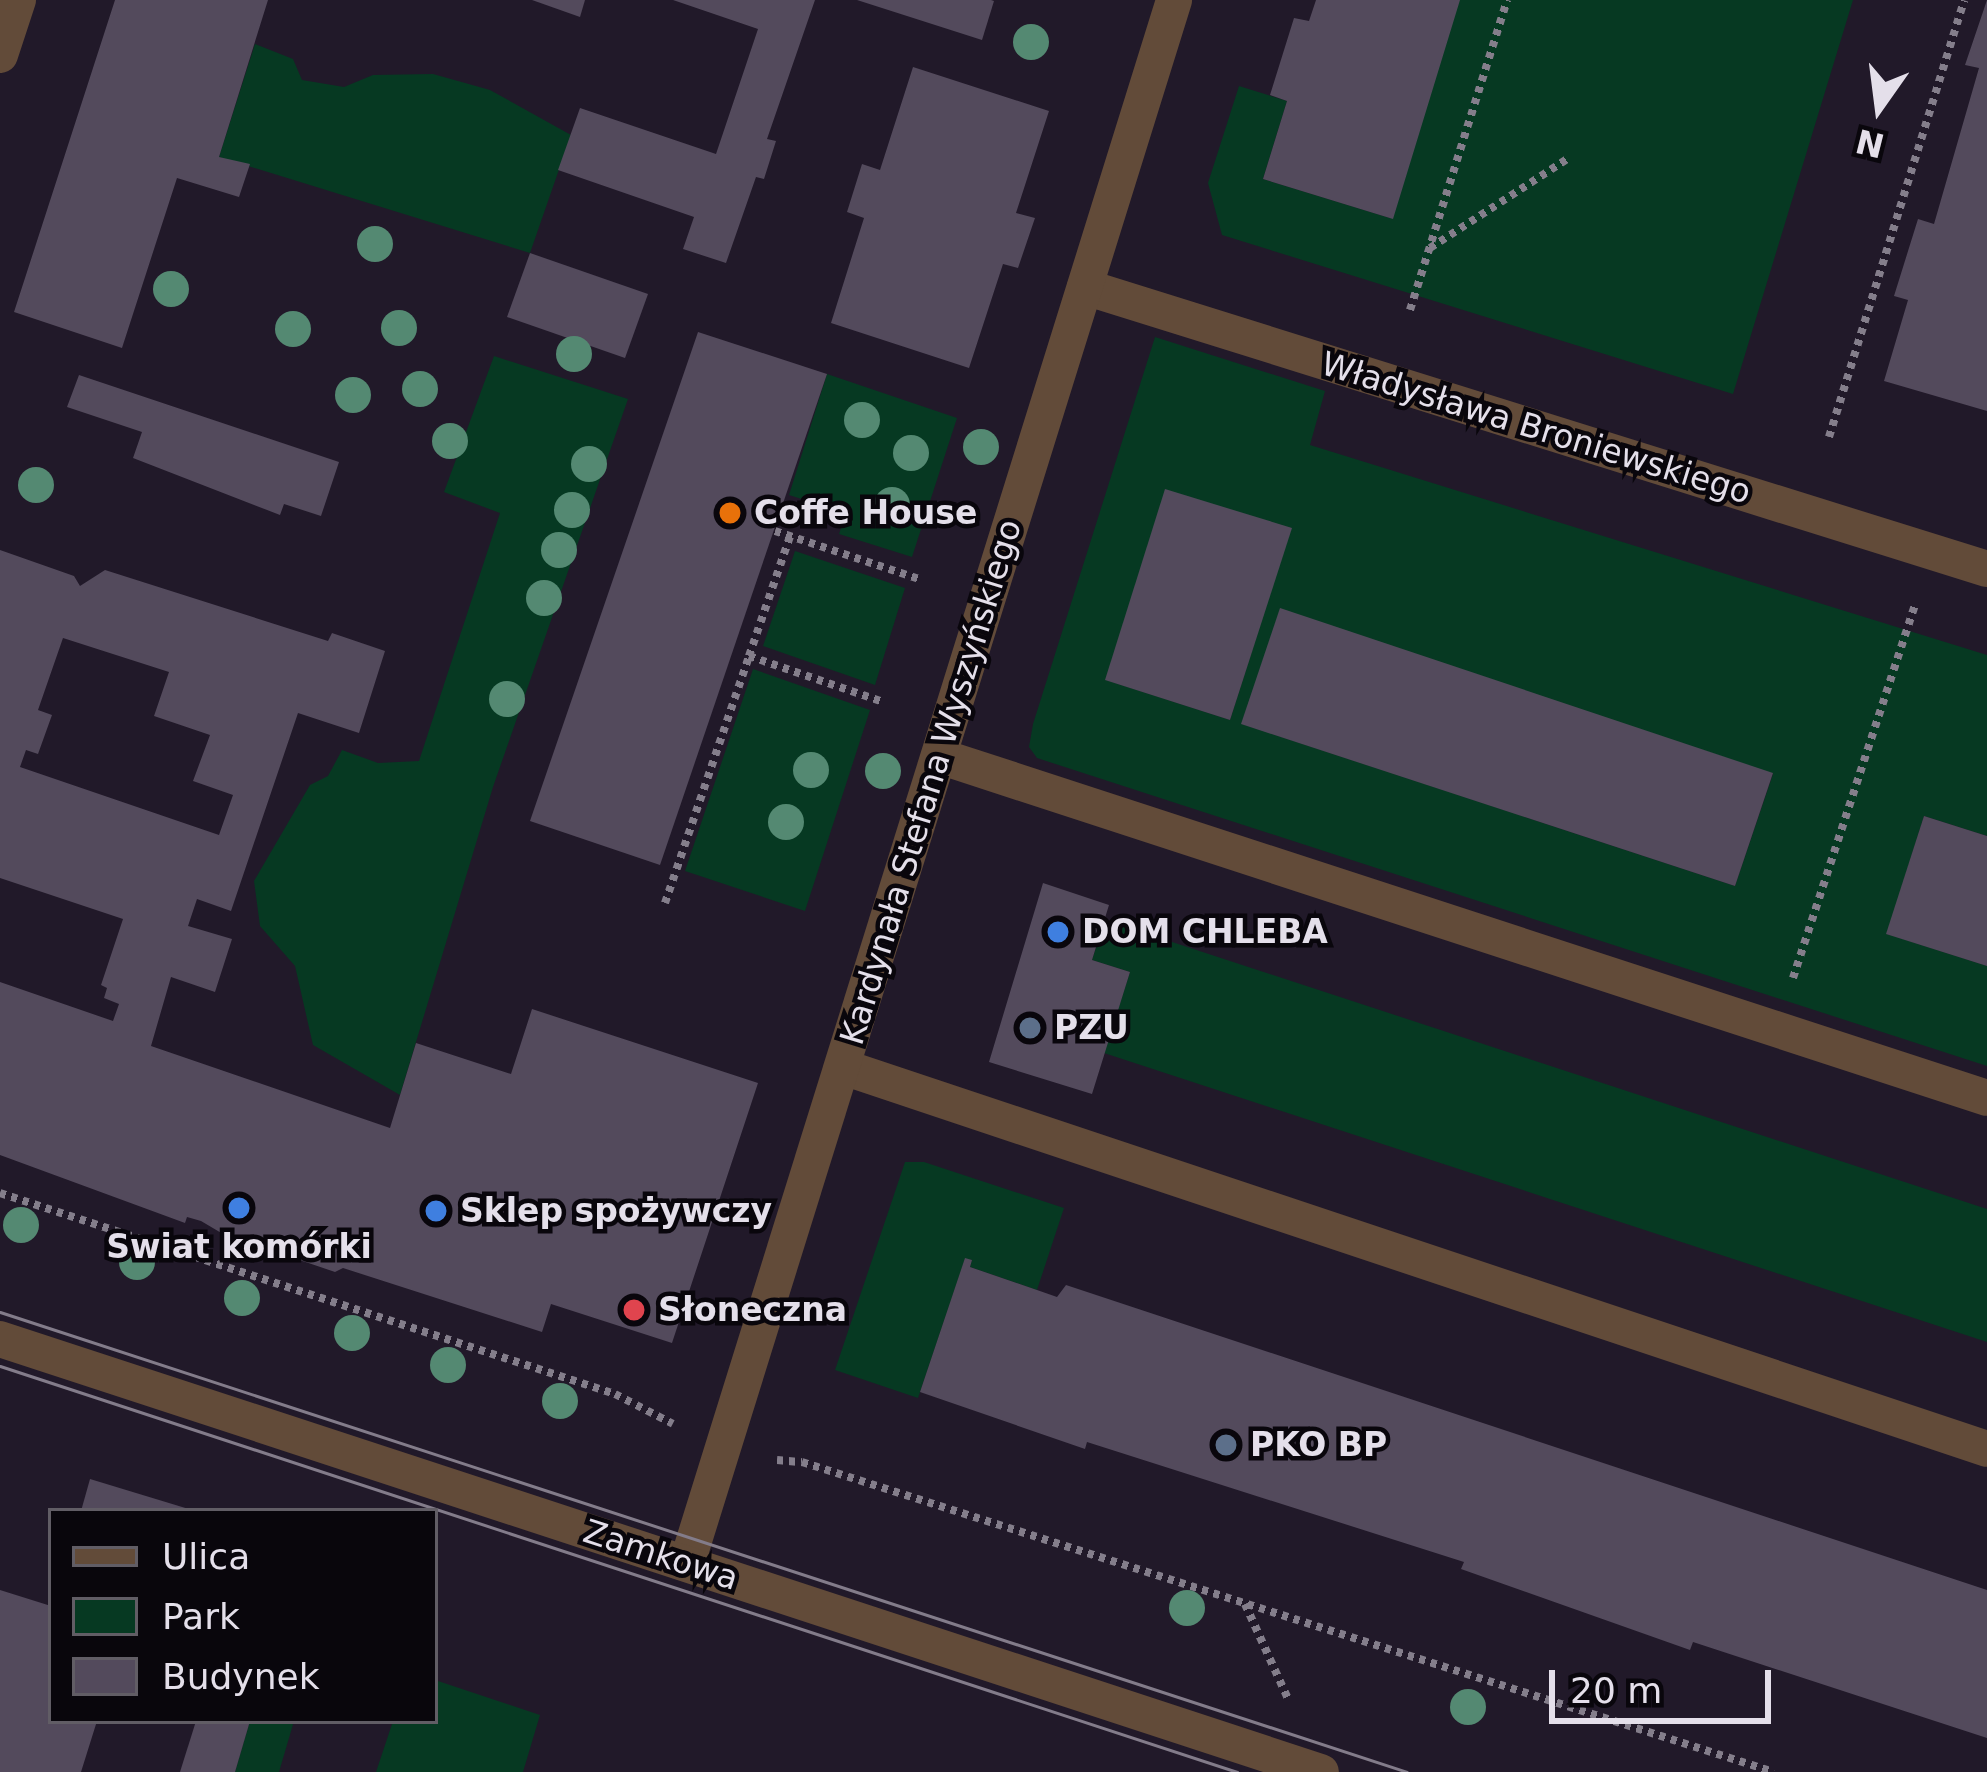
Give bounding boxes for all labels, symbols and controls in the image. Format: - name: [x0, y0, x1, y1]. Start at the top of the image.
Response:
- north arrow: [1819, 48, 1939, 168]
- text: N: [1852, 121, 1888, 166]
- street label: Władysława Broniewskiego: [1316, 344, 1756, 512]
- place label: Coffe House: [754, 493, 977, 533]
- marker: Coffe House: [717, 500, 743, 526]
- street label: Kardynała Stefana Wyszyńskiego: [832, 515, 1030, 1049]
- place label: DOM CHLEBA: [1082, 912, 1328, 952]
- marker: DOM CHLEBA: [1045, 919, 1071, 945]
- place label: PZU: [1054, 1008, 1129, 1048]
- marker: PZU: [1017, 1015, 1043, 1041]
- place label: Sklep spożywczy: [460, 1191, 772, 1231]
- marker: Swiat komórki: [226, 1195, 252, 1221]
- marker: Sklep spożywczy: [423, 1198, 449, 1224]
- place label: Swiat komórki: [106, 1227, 372, 1267]
- place label: Słoneczna: [658, 1290, 847, 1330]
- marker: Słoneczna: [621, 1297, 647, 1323]
- place label: PKO BP: [1250, 1425, 1387, 1465]
- marker: PKO BP: [1213, 1432, 1239, 1458]
- legend: [48, 1508, 438, 1724]
- street label: Zamkowa: [579, 1511, 743, 1599]
- text: Ulica: [162, 1536, 250, 1577]
- text: Park: [162, 1596, 240, 1637]
- scale bar: [1555, 1646, 1777, 1720]
- text: Budynek: [162, 1656, 319, 1697]
- text: 20 m: [1570, 1670, 1662, 1711]

